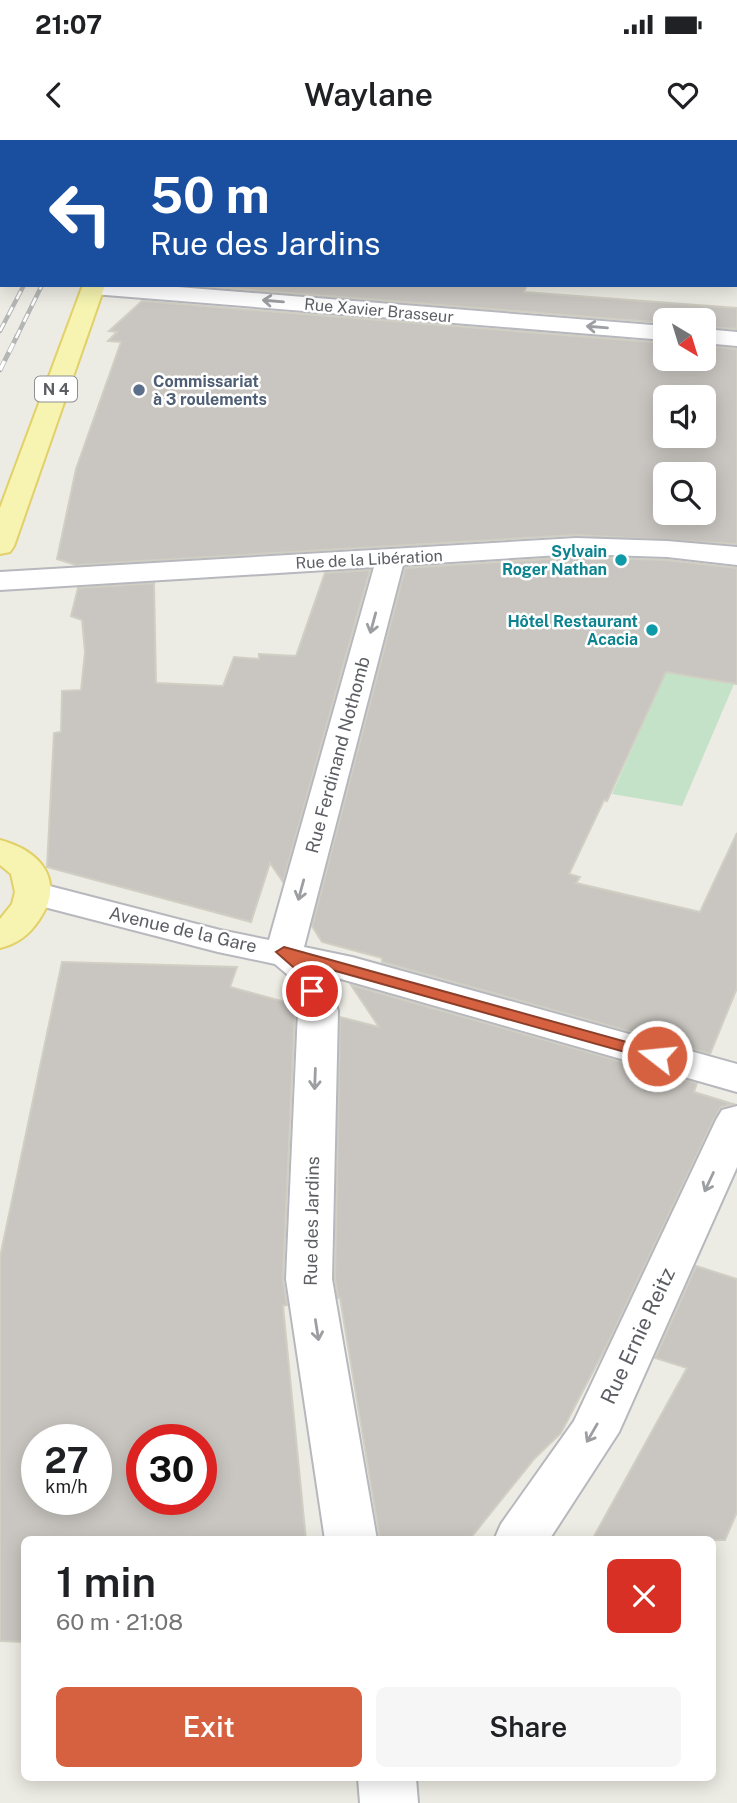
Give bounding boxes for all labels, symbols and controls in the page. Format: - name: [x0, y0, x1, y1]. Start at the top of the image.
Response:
- text: 21:07: [35, 9, 102, 40]
- icon: back: [35, 76, 73, 114]
- text: Waylane: [304, 76, 433, 113]
- icon: heart: [664, 76, 702, 114]
- text: 50 m: [150, 166, 270, 224]
- icon: left: [35, 168, 126, 259]
- text: Rue des Jardins: [150, 225, 381, 262]
- one-way arrow: [262, 294, 284, 307]
- street label: Rue Xavier Brasseur: [303, 295, 454, 326]
- north arrow: [653, 308, 716, 371]
- map controls: [653, 308, 716, 525]
- one-way arrow: [586, 320, 609, 333]
- place label: Commissariat à 3 roulements: [153, 372, 267, 409]
- road number: N 4: [35, 376, 77, 402]
- marker: Commissariat à 3 roulements: [131, 382, 147, 398]
- button: sound: [653, 385, 716, 448]
- button: search: [653, 462, 716, 525]
- place label: Sylvain Roger Nathan: [502, 542, 607, 579]
- street label: Rue de la Libération: [295, 546, 443, 573]
- marker: Sylvain Roger Nathan: [613, 552, 629, 568]
- one-way arrow: [366, 611, 379, 634]
- place label: Hôtel Restaurant Acacia: [507, 612, 638, 649]
- marker: Hôtel Restaurant Acacia: [644, 622, 660, 638]
- street label: Rue Ferdinand Nothomb: [301, 654, 374, 856]
- one-way arrow: [294, 878, 307, 901]
- street label: Avenue de la Gare: [107, 902, 259, 957]
- pin: [282, 961, 342, 1021]
- icon: arrive: [293, 972, 331, 1010]
- position arrow: [620, 1019, 694, 1093]
- one-way arrow: [309, 1067, 322, 1090]
- street label: Rue des Jardins: [300, 1156, 323, 1286]
- one-way arrow: [701, 1171, 715, 1192]
- street label: Rue Ernie Reitz: [595, 1264, 680, 1408]
- one-way arrow: [311, 1318, 324, 1341]
- one-way arrow: [585, 1422, 599, 1442]
- speed limit sign: 30: [126, 1424, 217, 1515]
- text: 27: [44, 1440, 89, 1481]
- text: km/h: [45, 1476, 88, 1497]
- text: 1 min: [56, 1557, 156, 1606]
- button: close: [607, 1559, 681, 1633]
- text: 60 m · 21:08: [56, 1608, 183, 1635]
- button: Exit: [56, 1687, 362, 1767]
- button: Share: [376, 1687, 681, 1767]

